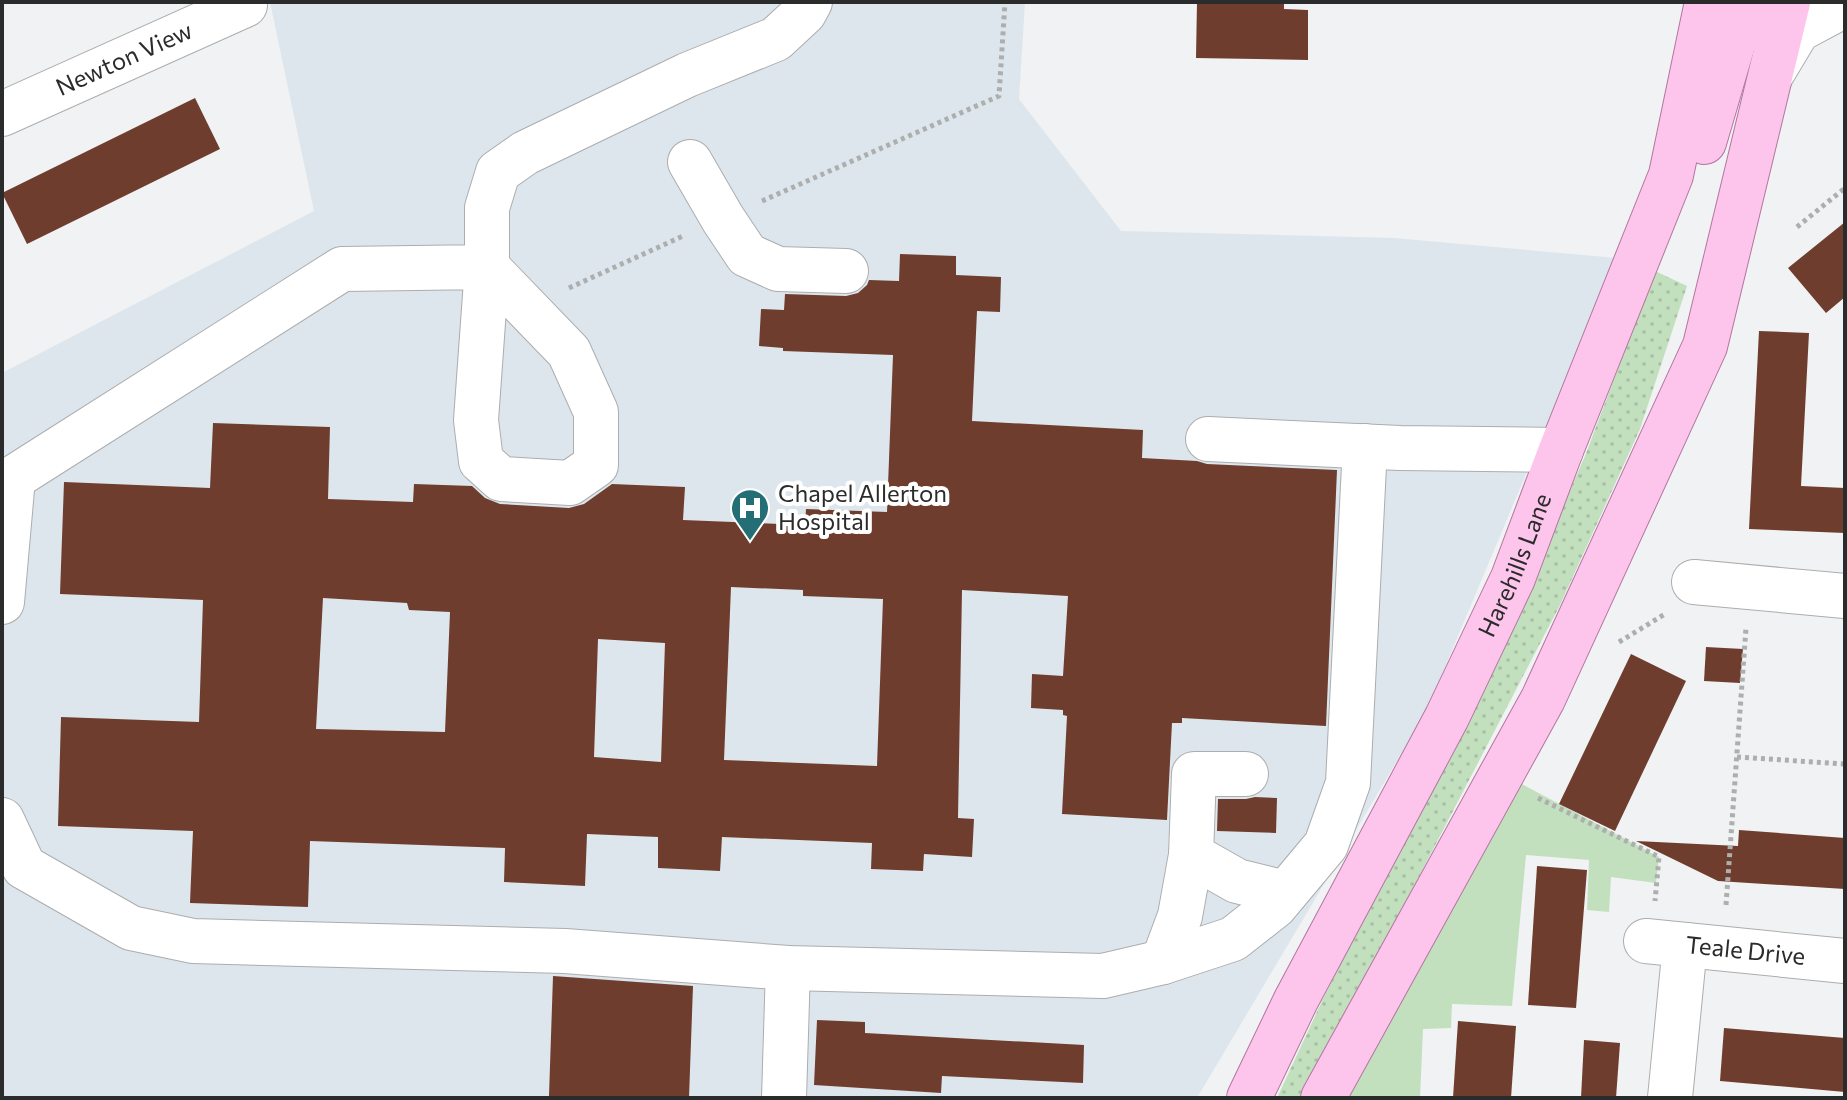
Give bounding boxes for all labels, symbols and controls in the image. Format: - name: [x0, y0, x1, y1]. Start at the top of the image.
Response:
- street label: Newton View: [51, 15, 196, 101]
- place label: Chapel Allerton Hospital: [778, 478, 947, 535]
- hospital icon: Chapel Allerton Hospital: [729, 487, 771, 542]
- street label: Harehills Lane: [1471, 489, 1556, 641]
- street label: Teale Drive: [1684, 929, 1807, 970]

